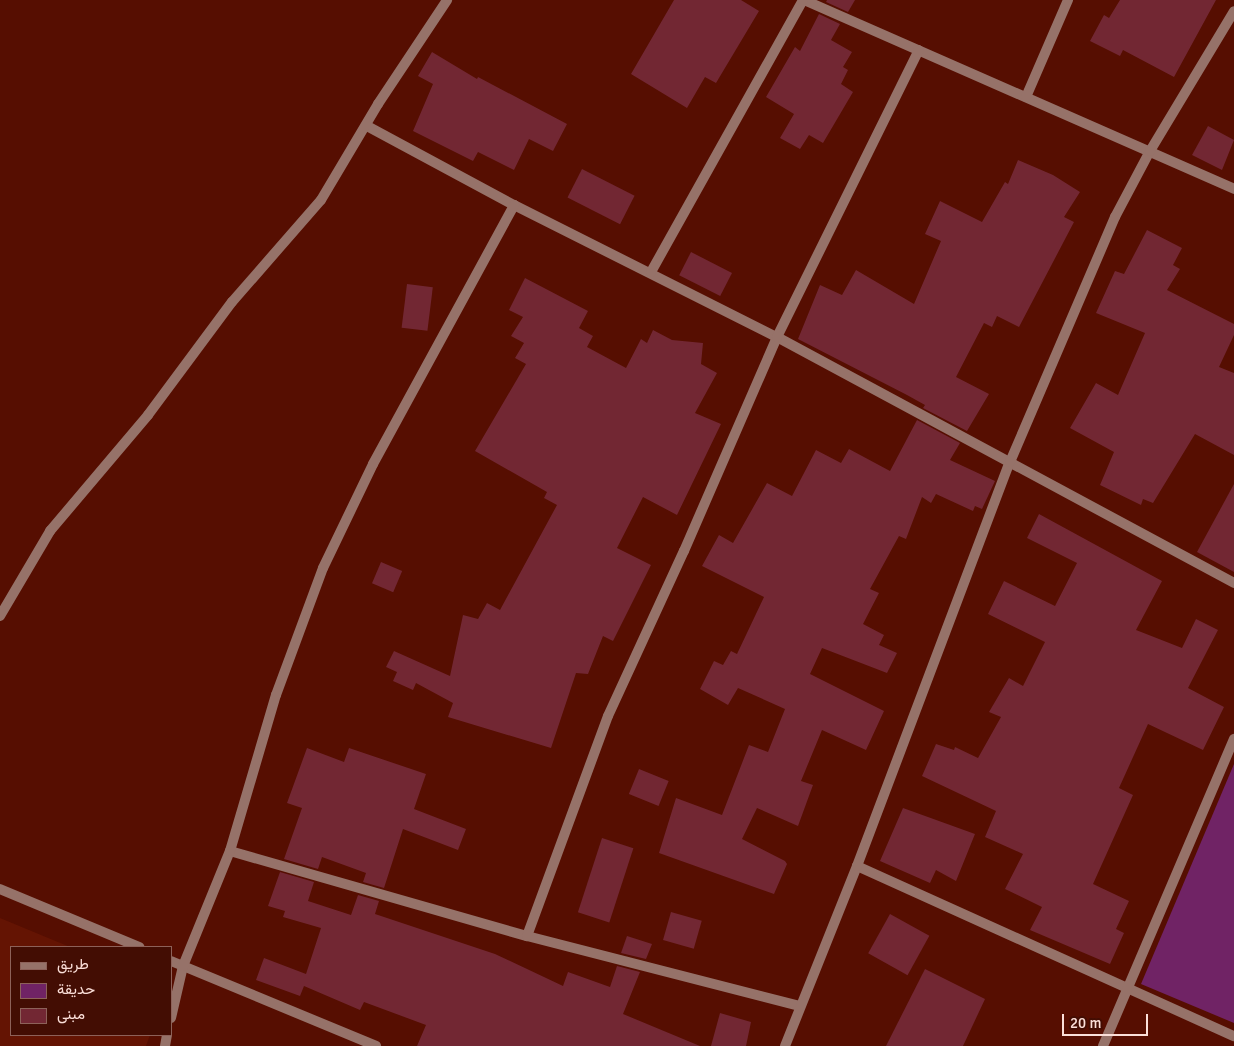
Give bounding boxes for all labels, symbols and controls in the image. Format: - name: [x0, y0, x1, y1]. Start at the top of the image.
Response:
- legend: [10, 946, 172, 1036]
- text: طريق: [57, 955, 89, 973]
- text: حديقة: [57, 980, 95, 998]
- scale bar: [1064, 1004, 1150, 1036]
- text: مبنى: [57, 1005, 85, 1023]
- text: 20 m: [1070, 1014, 1101, 1032]

